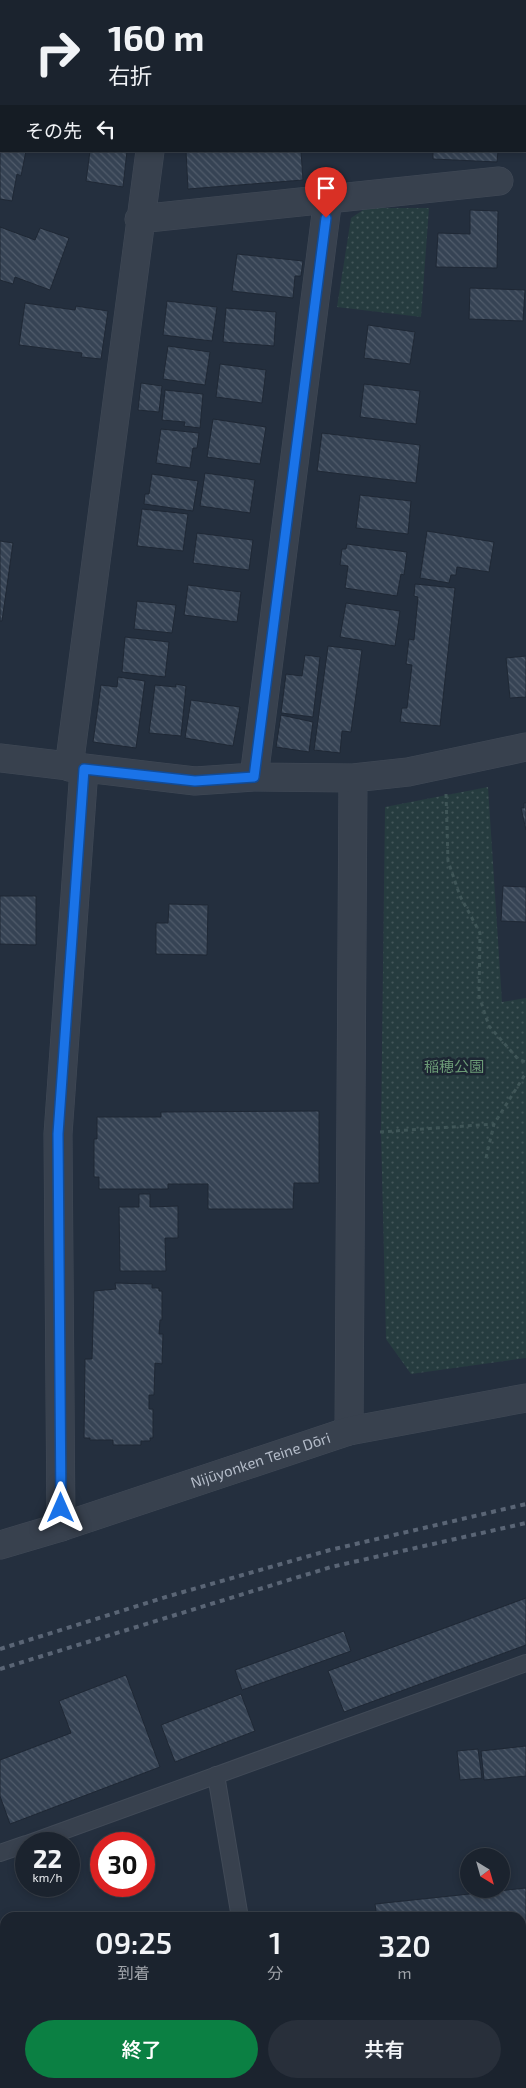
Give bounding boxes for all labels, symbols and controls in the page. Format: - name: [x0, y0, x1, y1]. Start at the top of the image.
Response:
- text: 160 m: [108, 16, 204, 58]
- icon: right: [25, 20, 90, 85]
- text: 右折: [108, 62, 152, 88]
- icon: left: [92, 115, 120, 143]
- text: その先: [25, 119, 82, 142]
- pin: [305, 167, 347, 218]
- icon: arrive: [312, 174, 340, 202]
- park label: 稲穂公園: [424, 1057, 484, 1075]
- street label: Nijūyonken Teine Dōri: [188, 1428, 332, 1491]
- position arrow: [34, 1481, 86, 1533]
- speed limit sign: 30: [90, 1832, 155, 1897]
- text: 22: [33, 1843, 62, 1873]
- north arrow: [460, 1848, 510, 1898]
- map controls: [460, 1848, 510, 1898]
- text: km/h: [33, 1870, 62, 1884]
- text: 09:25: [95, 1924, 172, 1960]
- text: 1: [269, 1924, 281, 1960]
- text: 320: [378, 1927, 431, 1963]
- text: 到着: [118, 1963, 150, 1982]
- text: 分: [267, 1963, 283, 1982]
- text: m: [398, 1963, 412, 1982]
- button: 終了: [25, 2020, 258, 2078]
- button: 共有: [268, 2020, 501, 2078]

